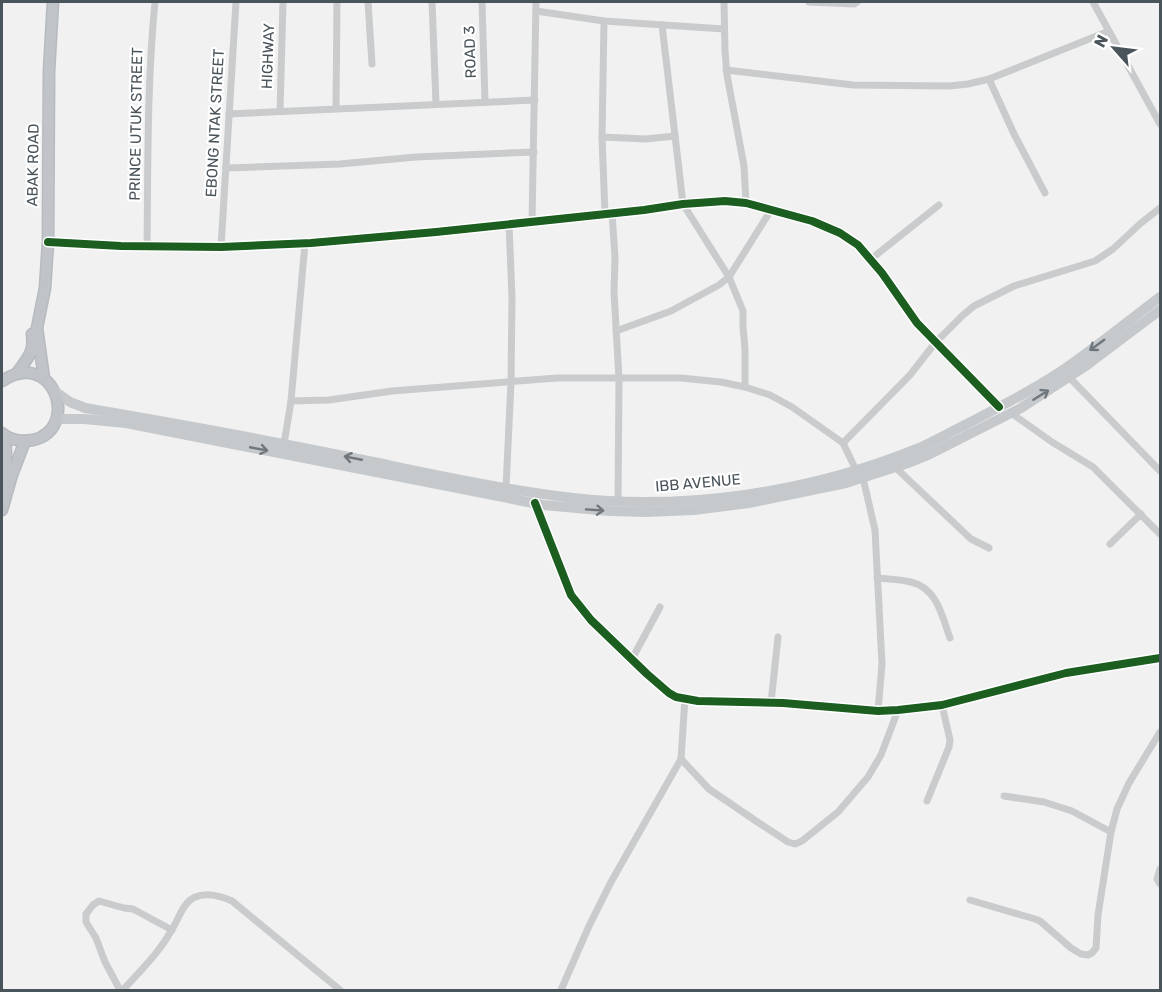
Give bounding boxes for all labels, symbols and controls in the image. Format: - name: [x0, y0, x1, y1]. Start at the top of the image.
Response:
- north arrow: [1084, 18, 1144, 78]
- street label: HIGHWAY: [258, 22, 278, 89]
- street label: ROAD 3: [460, 25, 480, 79]
- text: N: [1090, 32, 1112, 51]
- street label: PRINCE UTUK STREET: [126, 47, 146, 201]
- street label: EBONG NTAK STREET: [202, 48, 228, 198]
- street label: ABAK ROAD: [23, 123, 43, 207]
- one-way arrow: [1089, 339, 1106, 351]
- one-way arrow: [1032, 389, 1049, 401]
- one-way arrow: [249, 444, 268, 455]
- one-way arrow: [344, 452, 363, 463]
- street label: IBB AVENUE: [655, 470, 741, 496]
- one-way arrow: [585, 505, 605, 516]

